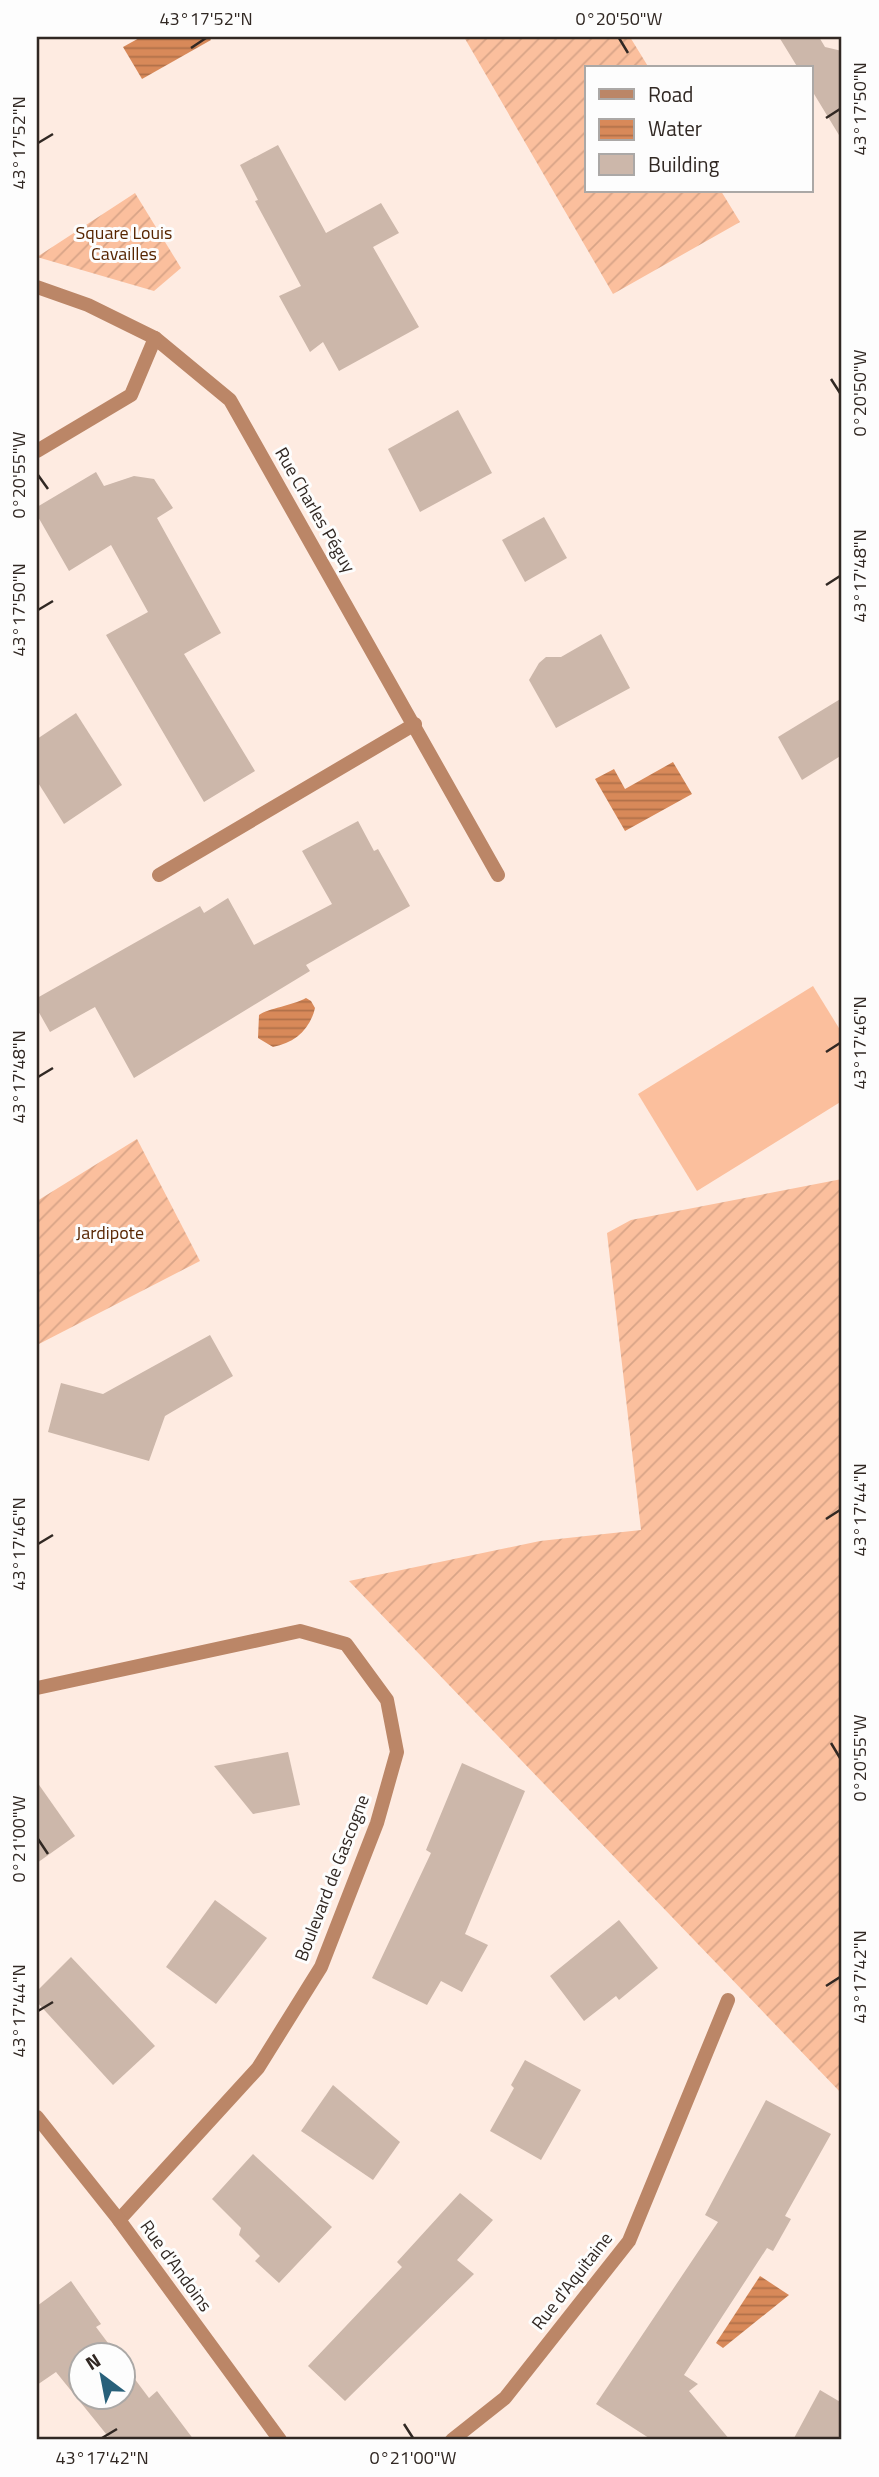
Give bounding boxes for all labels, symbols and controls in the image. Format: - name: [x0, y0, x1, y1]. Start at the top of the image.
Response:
- text: 43°17'52"N: [159, 5, 253, 32]
- text: 0°20'50"W: [576, 5, 662, 32]
- text: 43°17'50"N: [846, 62, 873, 156]
- legend: [585, 66, 812, 192]
- text: Road: [648, 78, 693, 110]
- text: 43°17'52"N: [5, 96, 32, 190]
- text: Water: [648, 112, 702, 144]
- text: Building: [648, 148, 720, 180]
- park label: Square Louis Cavailles: [76, 219, 172, 267]
- text: 0°20'50"W: [846, 350, 873, 436]
- text: 0°20'55"W: [5, 432, 32, 518]
- street label: Rue Charles Péguy: [268, 442, 363, 578]
- text: 43°17'48"N: [846, 529, 873, 623]
- text: 43°17'50"N: [5, 563, 32, 657]
- text: 43°17'46"N: [846, 996, 873, 1090]
- text: 43°17'48"N: [5, 1030, 32, 1124]
- park label: Jardipote: [76, 1219, 144, 1246]
- text: 43°17'44"N: [846, 1463, 873, 1557]
- text: 43°17'46"N: [5, 1497, 32, 1591]
- text: 0°20'55"W: [846, 1715, 873, 1801]
- street label: Boulevard de Gascogne: [287, 1791, 376, 1965]
- text: 0°21'00"W: [5, 1796, 32, 1882]
- text: 43°17'42"N: [846, 1930, 873, 2024]
- text: 43°17'44"N: [5, 1964, 32, 2058]
- street label: Rue d'Andoins: [134, 2214, 219, 2317]
- street label: Rue d'Aquitaine: [525, 2226, 618, 2335]
- north arrow: [66, 2340, 136, 2410]
- text: N: [79, 2345, 106, 2377]
- text: 43°17'42"N: [55, 2444, 149, 2471]
- text: 0°21'00"W: [370, 2444, 456, 2471]

